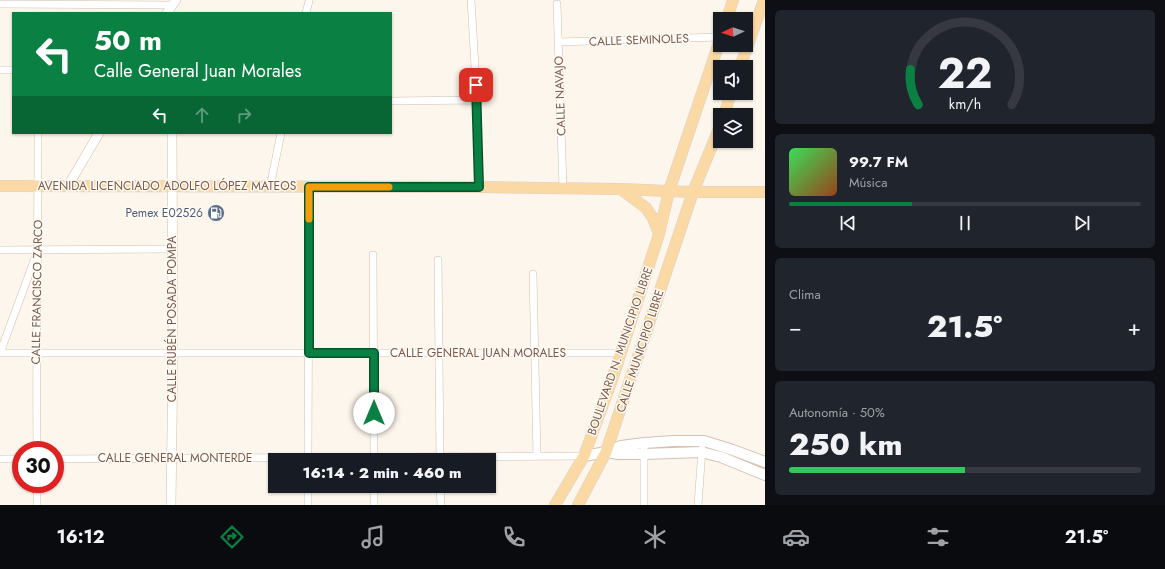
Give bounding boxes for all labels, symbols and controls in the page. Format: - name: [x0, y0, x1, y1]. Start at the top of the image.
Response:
- north arrow: [713, 12, 753, 52]
- map controls: [713, 12, 753, 148]
- text: 50 m: [94, 20, 162, 61]
- icon: left: [28, 28, 80, 80]
- street label: CALLE SEMINOLES: [589, 29, 690, 51]
- text: 22: [938, 43, 992, 104]
- street label: CALLE NAVAJO: [550, 56, 570, 136]
- text: Calle General Juan Morales: [94, 58, 301, 84]
- button: sound: [713, 60, 753, 100]
- pin: [459, 68, 493, 102]
- icon: arrive: [465, 74, 487, 96]
- text: km/h: [949, 93, 981, 113]
- icon: left: [149, 104, 171, 126]
- icon: ahead: [191, 104, 213, 126]
- icon: right: [233, 104, 255, 126]
- button: layers: [713, 108, 753, 148]
- text: 99.7 FM: [849, 151, 908, 173]
- text: Música: [849, 173, 887, 192]
- street label: AVENIDA LICENCIADO ADOLFO LÓPEZ MATEOS: [38, 177, 297, 195]
- fuel station icon: Pemex E02526: [206, 203, 226, 223]
- place label: Pemex E02526: [125, 204, 203, 222]
- icon: previous: [837, 212, 859, 234]
- icon: pause: [954, 212, 976, 234]
- icon: next: [1071, 212, 1093, 234]
- street label: CALLE FRANCISCO ZARCO: [27, 219, 47, 365]
- street label: CALLE RUBÉN POSADA POMPA: [163, 236, 181, 402]
- street label: BOULEVARD N. MUNICIPIO LIBRE: [583, 264, 657, 438]
- text: Clima: [789, 285, 821, 304]
- street label: CALLE MUNICIPIO LIBRE: [612, 287, 668, 415]
- text: 21.5°: [927, 305, 1002, 348]
- text: −: [789, 311, 802, 343]
- text: +: [1127, 311, 1141, 343]
- street label: CALLE GENERAL JUAN MORALES: [390, 344, 566, 362]
- position arrow: [353, 392, 395, 434]
- text: Autonomía · 50%: [789, 403, 885, 422]
- text: 250 km: [789, 423, 902, 466]
- speed limit sign: 30: [12, 441, 64, 493]
- street label: CALLE GENERAL MONTERDE: [98, 449, 252, 467]
- text: 16:14 · 2 min · 460 m: [303, 462, 461, 484]
- icon: directions: [218, 523, 246, 551]
- icon: music: [359, 523, 387, 551]
- icon: phone: [500, 523, 528, 551]
- icon: climate: [641, 523, 669, 551]
- icon: car: [782, 523, 810, 551]
- icon: filters: [924, 523, 952, 551]
- text: 16:12: [57, 524, 105, 550]
- text: 21.5°: [1065, 524, 1108, 550]

